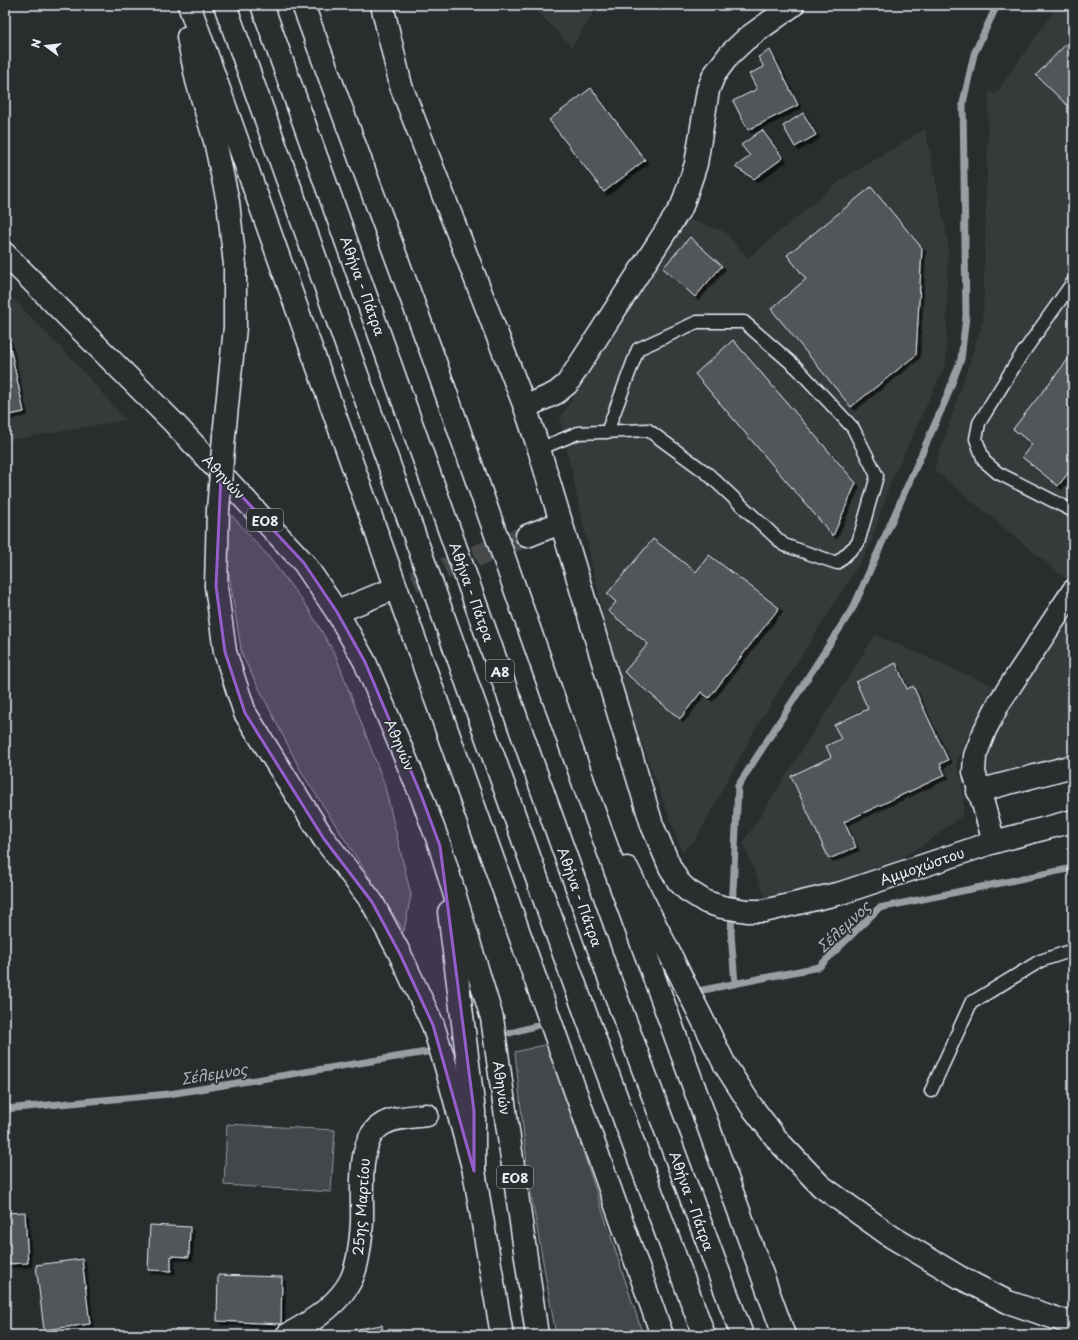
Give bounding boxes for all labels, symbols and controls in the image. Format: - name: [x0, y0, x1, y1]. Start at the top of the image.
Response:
- north arrow: [26, 26, 66, 66]
- text: N: [27, 37, 45, 50]
- street label: Αθήνα - Πάτρα: [335, 233, 391, 339]
- street label: Αθηνών: [198, 450, 250, 504]
- road number: ΕΟ8: [247, 509, 283, 531]
- street label: Αθήνα - Πάτρα: [444, 539, 500, 645]
- road number: Α8: [486, 660, 514, 682]
- street label: Αθηνών: [380, 716, 420, 774]
- street label: Αμμοχώστου: [877, 842, 967, 890]
- street label: Αθήνα - Πάτρα: [552, 844, 608, 950]
- water label: Σέλεμνος: [811, 894, 876, 957]
- water label: Σέλεμνος: [179, 1056, 250, 1090]
- street label: Αθηνών: [488, 1060, 516, 1116]
- street label: Αθήνα - Πάτρα: [664, 1148, 720, 1254]
- street label: 25ης Μαρτίου: [347, 1158, 375, 1256]
- road number: ΕΟ8: [497, 1166, 533, 1188]

